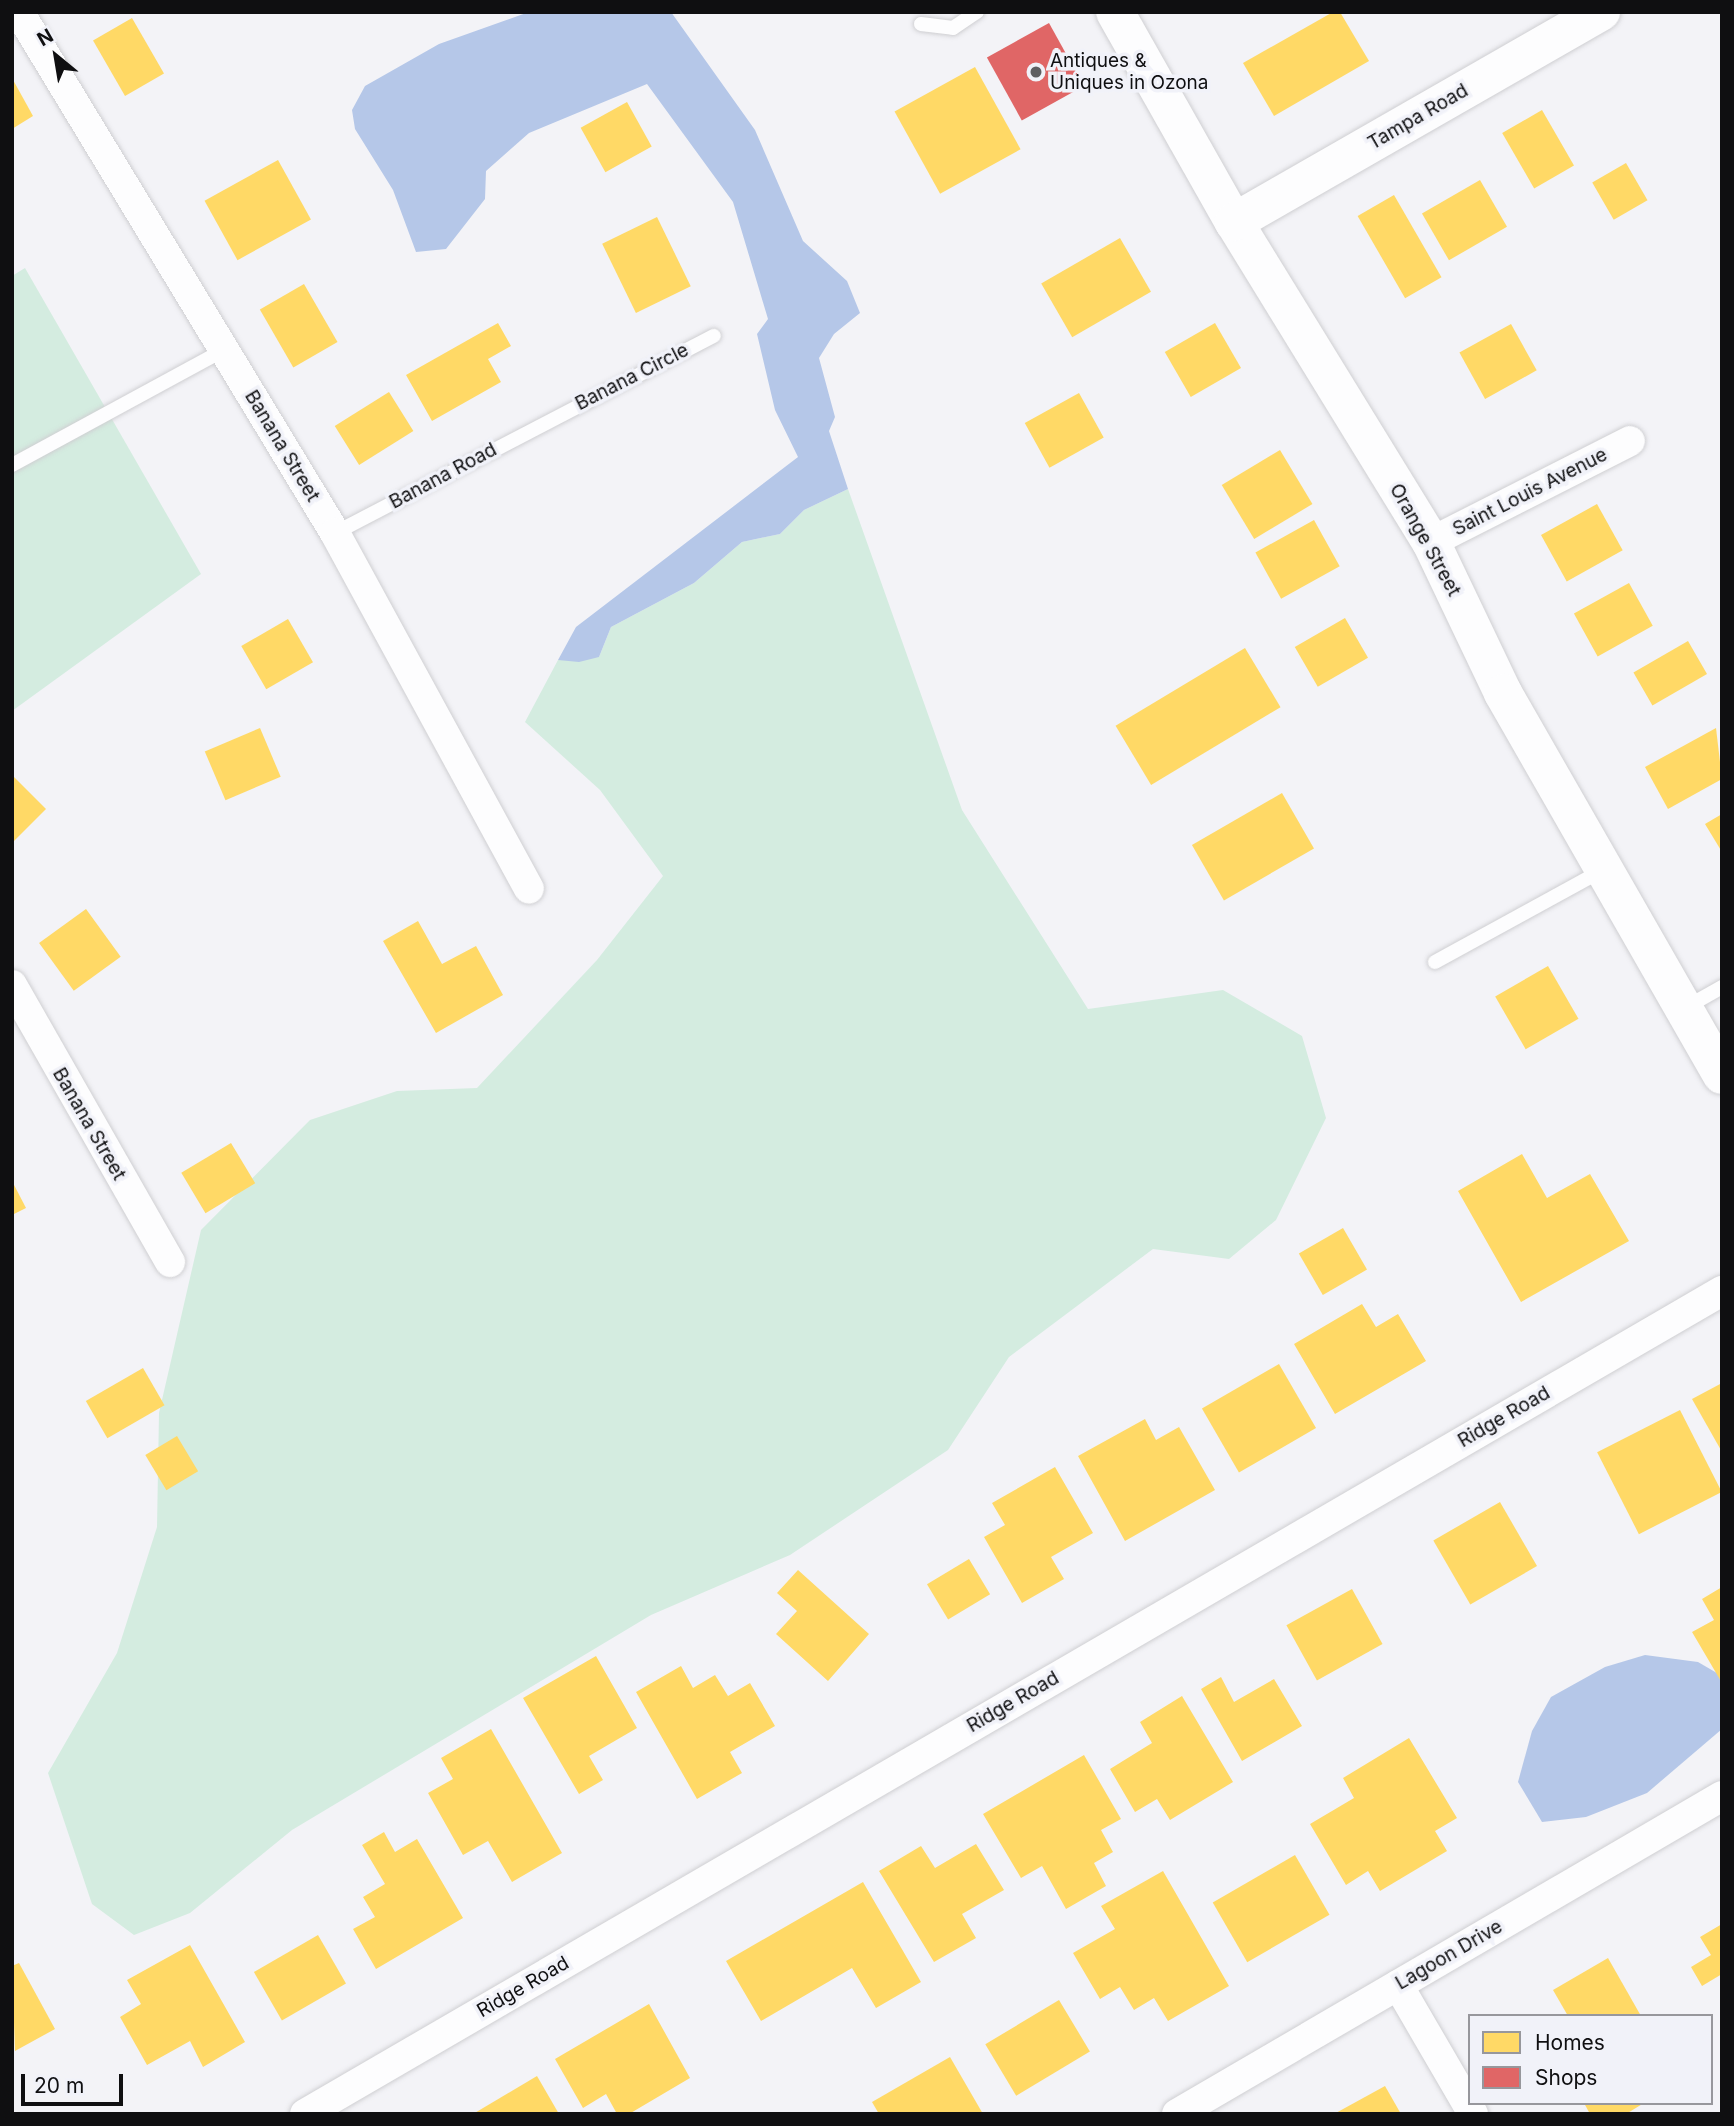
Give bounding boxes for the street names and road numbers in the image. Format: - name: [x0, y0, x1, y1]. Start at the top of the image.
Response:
- street label: Tampa Road: [1364, 79, 1472, 155]
- street label: Banana Circle: [572, 339, 692, 415]
- street label: Banana Street: [240, 386, 324, 506]
- street label: Banana Road: [386, 438, 500, 514]
- street label: Saint Louis Avenue: [1449, 443, 1611, 541]
- street label: Orange Street: [1385, 480, 1465, 600]
- street label: Banana Street: [48, 1064, 130, 1184]
- street label: Ridge Road: [1454, 1382, 1554, 1452]
- street label: Ridge Road: [963, 1667, 1063, 1737]
- street label: Lagoon Drive: [1392, 1915, 1506, 1995]
- street label: Ridge Road: [473, 1952, 573, 2022]

